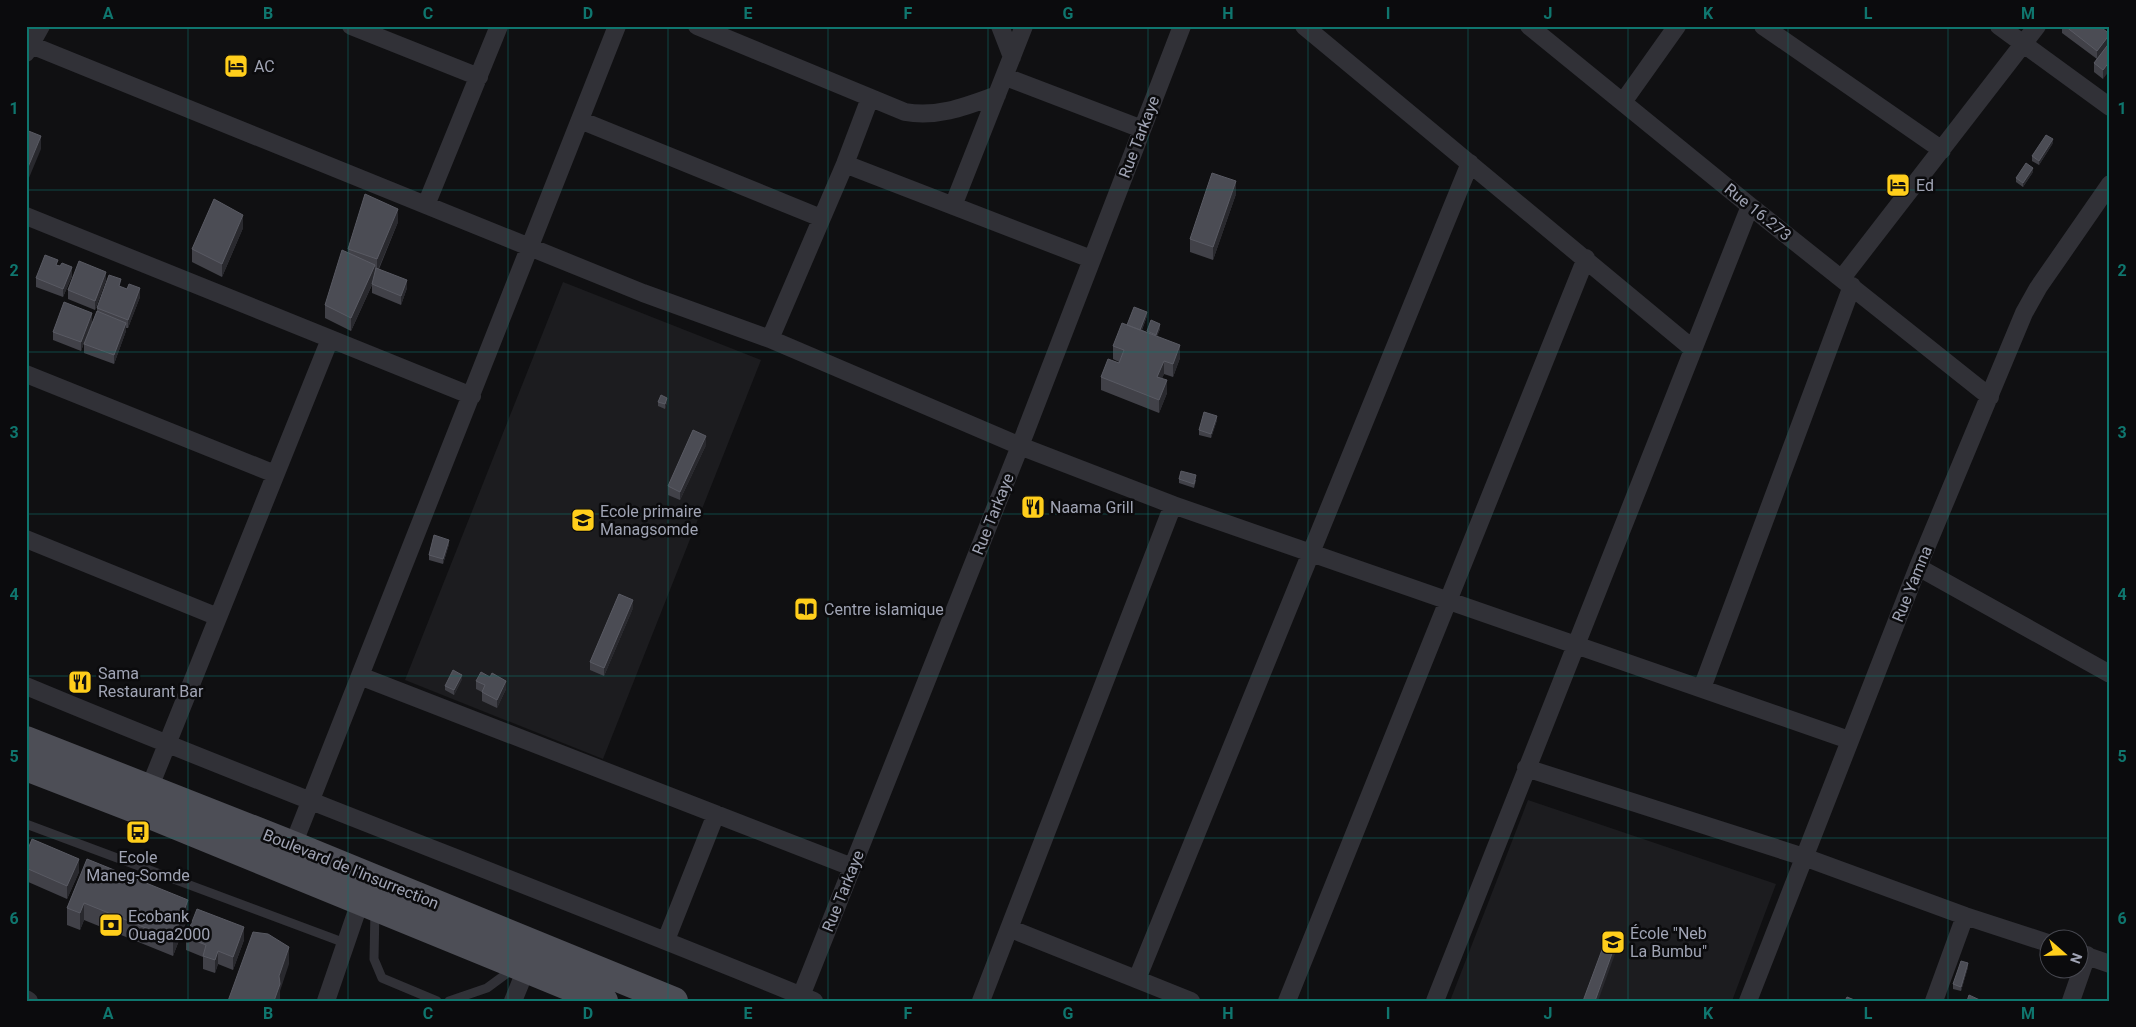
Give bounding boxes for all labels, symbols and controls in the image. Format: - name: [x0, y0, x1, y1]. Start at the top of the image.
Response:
- text: A: [103, 4, 114, 23]
- text: B: [263, 4, 273, 23]
- text: C: [423, 4, 433, 23]
- text: D: [583, 4, 593, 23]
- text: E: [744, 4, 753, 23]
- text: F: [904, 4, 913, 23]
- text: G: [1063, 4, 1074, 23]
- text: H: [1222, 4, 1234, 23]
- text: I: [1386, 4, 1390, 23]
- text: J: [1544, 4, 1552, 23]
- text: K: [1703, 4, 1714, 23]
- text: L: [1864, 4, 1873, 23]
- text: M: [2021, 4, 2035, 23]
- hotel icon: AC: [223, 53, 249, 79]
- place label: AC: [254, 57, 275, 76]
- street label: Rue Tarkaye: [1115, 93, 1163, 181]
- text: 1: [9, 99, 19, 118]
- text: 1: [2117, 99, 2127, 118]
- hotel icon: Ed: [1885, 172, 1911, 198]
- place label: Ed: [1916, 176, 1934, 195]
- street label: Rue 16.273: [1721, 179, 1795, 245]
- text: 2: [9, 261, 19, 280]
- text: 2: [2117, 261, 2127, 280]
- text: 3: [9, 423, 19, 442]
- text: 3: [2117, 423, 2127, 442]
- street label: Rue Tarkaye: [968, 470, 1018, 558]
- restaurant icon: Naama Grill: [1020, 494, 1046, 520]
- place label: Naama Grill: [1050, 498, 1134, 517]
- place label: Ecole primaire Managsomde: [600, 502, 701, 539]
- school or university icon: Ecole primaire Managsomde: [570, 507, 596, 533]
- street label: Rue Yamna: [1888, 543, 1936, 625]
- text: 4: [9, 585, 19, 604]
- text: 4: [2117, 585, 2127, 604]
- library icon: Centre islamique: [793, 596, 819, 622]
- place label: Centre islamique: [824, 600, 944, 619]
- place label: Sama Restaurant Bar: [98, 664, 204, 701]
- restaurant icon: Sama Restaurant Bar: [67, 669, 93, 695]
- text: 5: [9, 747, 19, 766]
- text: 5: [2117, 747, 2127, 766]
- bus stop icon: Ecole Maneg-Somde: [125, 819, 151, 845]
- street label: Boulevard de l'Insurrection: [260, 825, 442, 913]
- street label: Rue Tarkaye: [818, 847, 868, 935]
- place label: Ecole Maneg-Somde: [86, 848, 190, 885]
- place label: Ecobank Ouaga2000: [128, 907, 210, 944]
- text: 6: [9, 909, 19, 928]
- text: 6: [2117, 909, 2127, 928]
- bank icon: Ecobank Ouaga2000: [98, 912, 124, 938]
- place label: École "Neb La Bumbu": [1630, 924, 1707, 961]
- school or university icon: École "Neb La Bumbu": [1600, 929, 1626, 955]
- north arrow: [2038, 930, 2088, 980]
- text: N: [2067, 951, 2085, 966]
- text: A: [103, 1004, 114, 1023]
- text: B: [263, 1004, 273, 1023]
- text: C: [423, 1004, 433, 1023]
- text: D: [583, 1004, 593, 1023]
- text: E: [744, 1004, 753, 1023]
- text: F: [904, 1004, 913, 1023]
- text: G: [1063, 1004, 1074, 1023]
- text: H: [1222, 1004, 1234, 1023]
- text: I: [1386, 1004, 1390, 1023]
- text: J: [1544, 1004, 1552, 1023]
- text: K: [1703, 1004, 1714, 1023]
- text: L: [1864, 1004, 1873, 1023]
- text: M: [2021, 1004, 2035, 1023]

